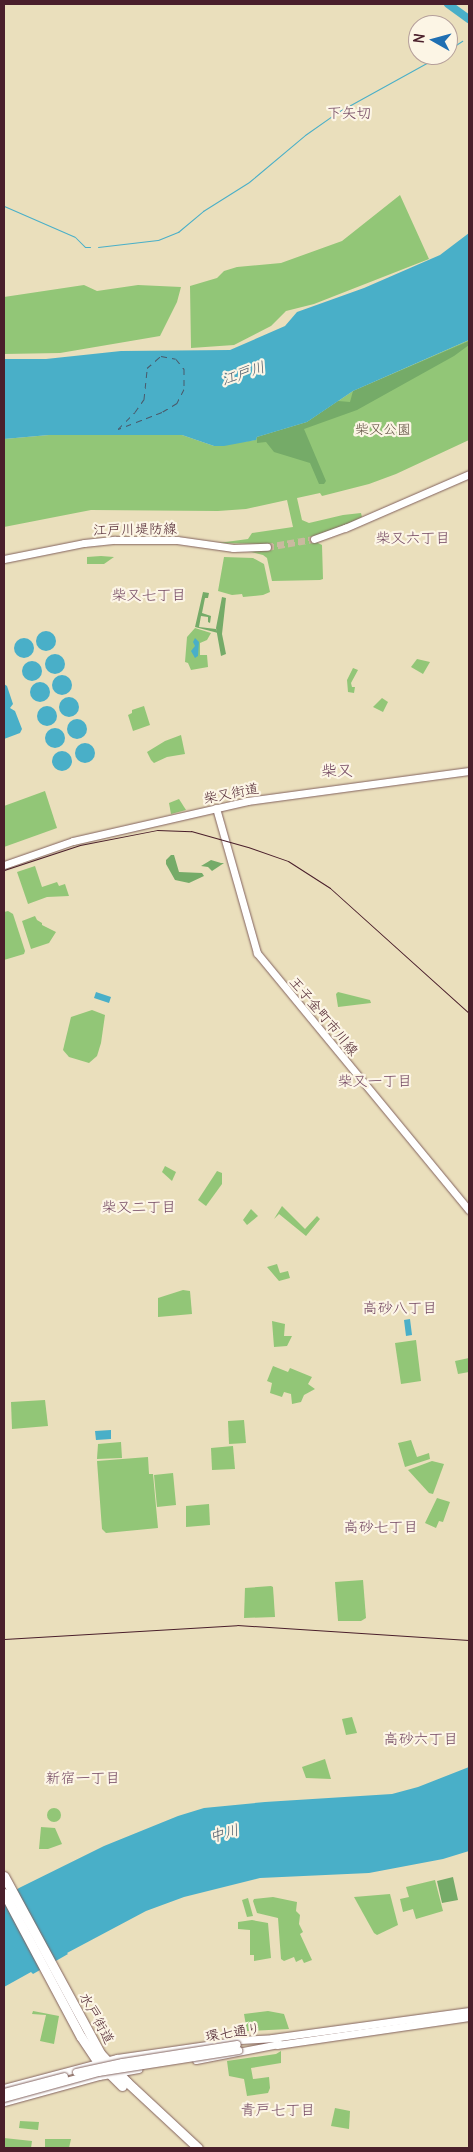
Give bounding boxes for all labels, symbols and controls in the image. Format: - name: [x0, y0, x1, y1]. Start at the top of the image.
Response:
- north arrow: [408, 15, 458, 65]
- text: N: [410, 32, 429, 44]
- district label: 下矢切: [327, 104, 371, 122]
- water label: 江戸川: [219, 357, 267, 389]
- park label: 柴又公園: [355, 421, 411, 437]
- street label: 江戸川堤防線: [93, 520, 177, 538]
- district label: 柴又六丁目: [376, 529, 450, 547]
- district label: 柴又七丁目: [112, 586, 186, 604]
- district label: 柴又: [321, 760, 353, 780]
- street label: 柴又街道: [202, 779, 260, 807]
- street label: 王子金町市川線: [286, 973, 362, 1059]
- district label: 柴又一丁目: [338, 1072, 412, 1090]
- district label: 柴又二丁目: [102, 1198, 176, 1216]
- district label: 高砂八丁目: [363, 1299, 437, 1317]
- district label: 高砂七丁目: [344, 1518, 418, 1536]
- district label: 高砂六丁目: [384, 1730, 458, 1748]
- district label: 新宿一丁目: [46, 1769, 120, 1787]
- water label: 中川: [207, 1820, 241, 1846]
- street label: 水戸街道: [76, 1989, 118, 2047]
- street label: 環七通り: [204, 2019, 262, 2045]
- district label: 青戸七丁目: [241, 2101, 315, 2119]

